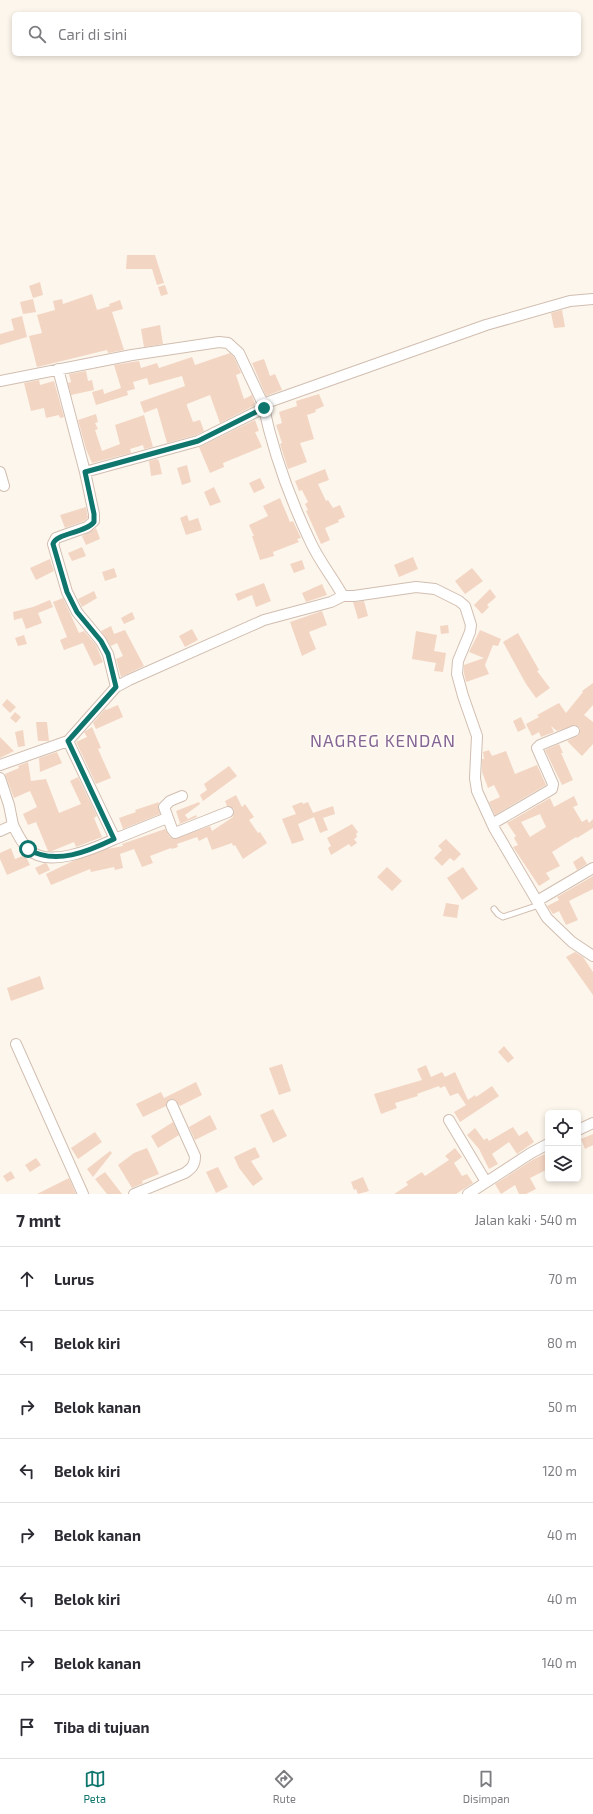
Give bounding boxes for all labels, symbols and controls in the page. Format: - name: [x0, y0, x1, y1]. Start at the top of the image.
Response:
- search box: [12, 12, 581, 56]
- icon: search: [26, 23, 48, 45]
- text: Cari di sini: [58, 25, 127, 43]
- route end: [255, 399, 273, 417]
- district label: NAGREG KENDAN: [310, 730, 456, 750]
- route start: [19, 840, 37, 858]
- map controls: [545, 1110, 581, 1182]
- button: locate: [545, 1110, 581, 1146]
- button: layers: [545, 1146, 581, 1182]
- text: 7 mnt: [16, 1210, 61, 1230]
- text: Jalan kaki · 540 m: [474, 1212, 577, 1228]
- icon: ahead: [16, 1268, 38, 1290]
- text: Lurus: [54, 1270, 94, 1288]
- text: 70 m: [548, 1271, 577, 1287]
- icon: left: [16, 1332, 38, 1354]
- text: Belok kiri: [54, 1334, 120, 1352]
- text: 80 m: [547, 1335, 577, 1351]
- icon: right: [16, 1396, 38, 1418]
- text: Belok kanan: [54, 1398, 141, 1416]
- text: 50 m: [548, 1399, 577, 1415]
- icon: left: [16, 1460, 38, 1482]
- text: Belok kiri: [54, 1462, 120, 1480]
- text: 120 m: [542, 1463, 577, 1479]
- icon: right: [16, 1524, 38, 1546]
- text: Belok kanan: [54, 1526, 141, 1544]
- text: 40 m: [547, 1527, 577, 1543]
- icon: left: [16, 1588, 38, 1610]
- text: Belok kiri: [54, 1590, 120, 1608]
- text: 40 m: [547, 1591, 577, 1607]
- icon: right: [16, 1652, 38, 1674]
- text: Belok kanan: [54, 1654, 141, 1672]
- text: 140 m: [542, 1655, 577, 1671]
- icon: arrive: [16, 1716, 38, 1738]
- text: Tiba di tujuan: [54, 1718, 150, 1736]
- tab: Peta: [83, 1768, 106, 1805]
- tab: Rute: [273, 1768, 296, 1805]
- tab: Disimpan: [463, 1768, 510, 1805]

